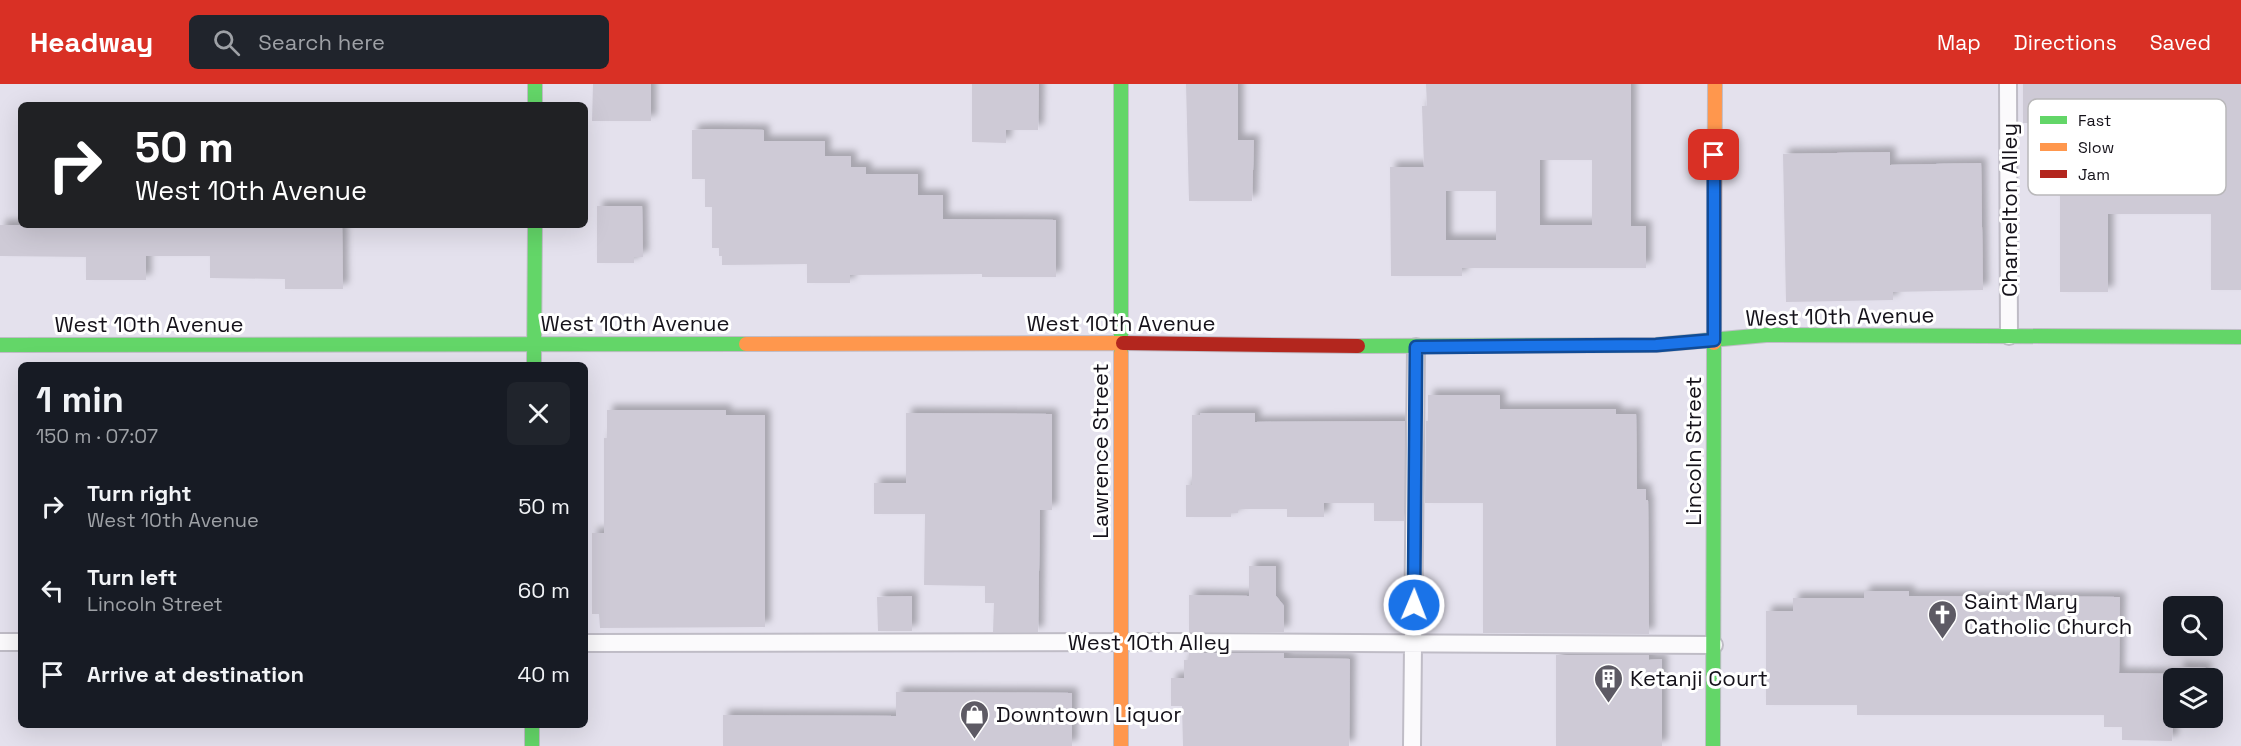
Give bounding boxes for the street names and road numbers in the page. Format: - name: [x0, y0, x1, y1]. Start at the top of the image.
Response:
- street label: Charnelton Alley: [1995, 123, 2023, 297]
- street label: West 10th Avenue: [1745, 300, 1935, 332]
- street label: West 10th Avenue: [540, 309, 730, 337]
- street label: West 10th Avenue: [1026, 309, 1216, 337]
- street label: West 10th Avenue: [54, 310, 244, 338]
- street label: Lawrence Street: [1086, 363, 1114, 539]
- street label: Lincoln Street: [1679, 376, 1707, 526]
- street label: West 10th Alley: [1068, 628, 1230, 656]

